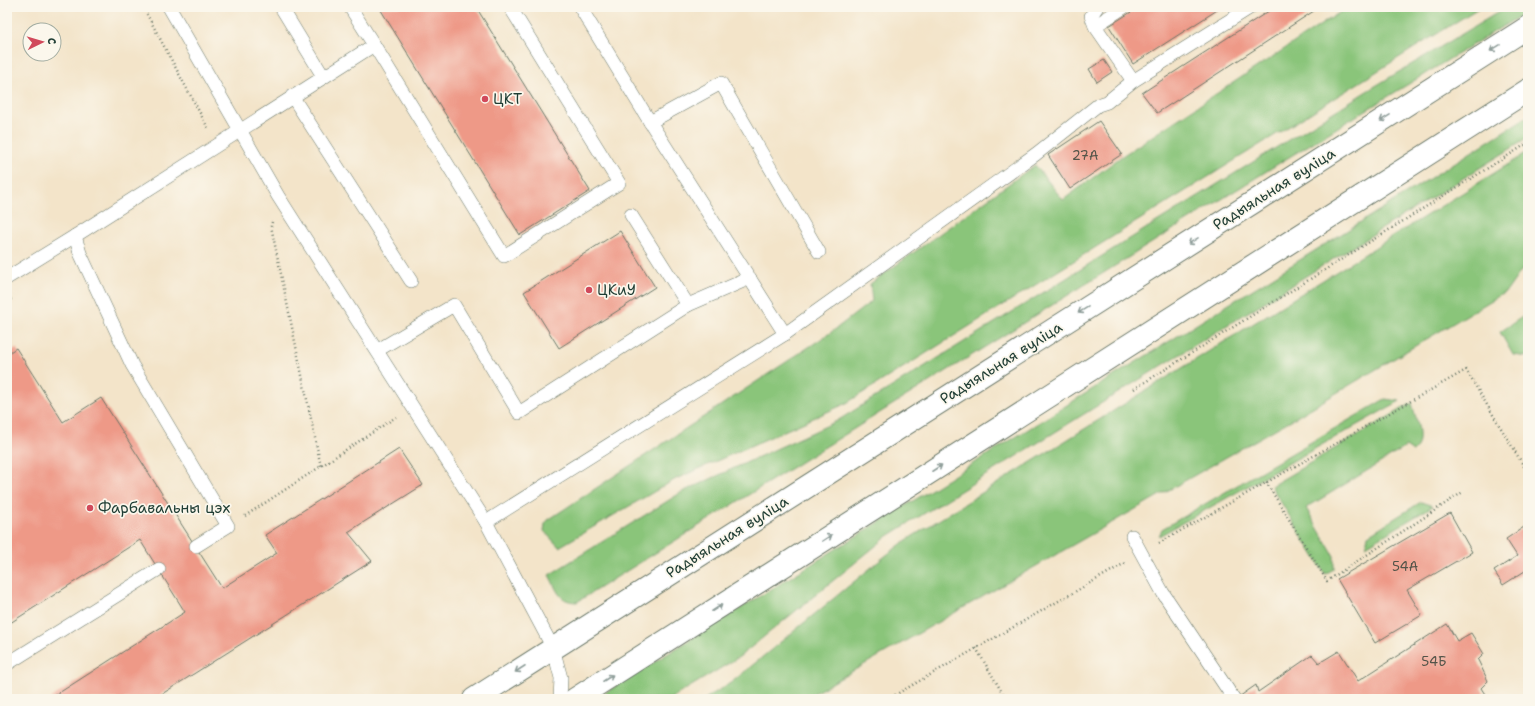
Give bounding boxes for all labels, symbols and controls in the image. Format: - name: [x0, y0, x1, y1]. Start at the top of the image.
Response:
- north arrow: [22, 22, 62, 62]
- text: С: [44, 37, 59, 45]
- one-way arrow: [1489, 45, 1501, 53]
- place label: ЦКТ: [493, 89, 522, 109]
- marker: ЦКТ: [480, 94, 490, 104]
- one-way arrow: [1380, 114, 1391, 122]
- street label: Радыяльная вуліца: [1209, 143, 1340, 235]
- house number: 27А: [1072, 147, 1098, 164]
- one-way arrow: [1187, 237, 1199, 245]
- place label: ЦКиУ: [597, 280, 636, 300]
- marker: ЦКиУ: [584, 285, 594, 295]
- one-way arrow: [1077, 307, 1089, 315]
- street label: Радыяльная вуліца: [936, 317, 1067, 409]
- one-way arrow: [931, 464, 942, 472]
- street label: Радыяльная вуліца: [662, 491, 793, 583]
- place label: Фарбавальны цэх: [98, 498, 230, 518]
- marker: Фарбавальны цэх: [85, 503, 95, 513]
- one-way arrow: [821, 534, 832, 542]
- house number: 54А: [1392, 558, 1418, 575]
- one-way arrow: [712, 604, 723, 612]
- house number: 54Б: [1421, 653, 1447, 670]
- one-way arrow: [515, 665, 526, 673]
- one-way arrow: [602, 674, 613, 682]

